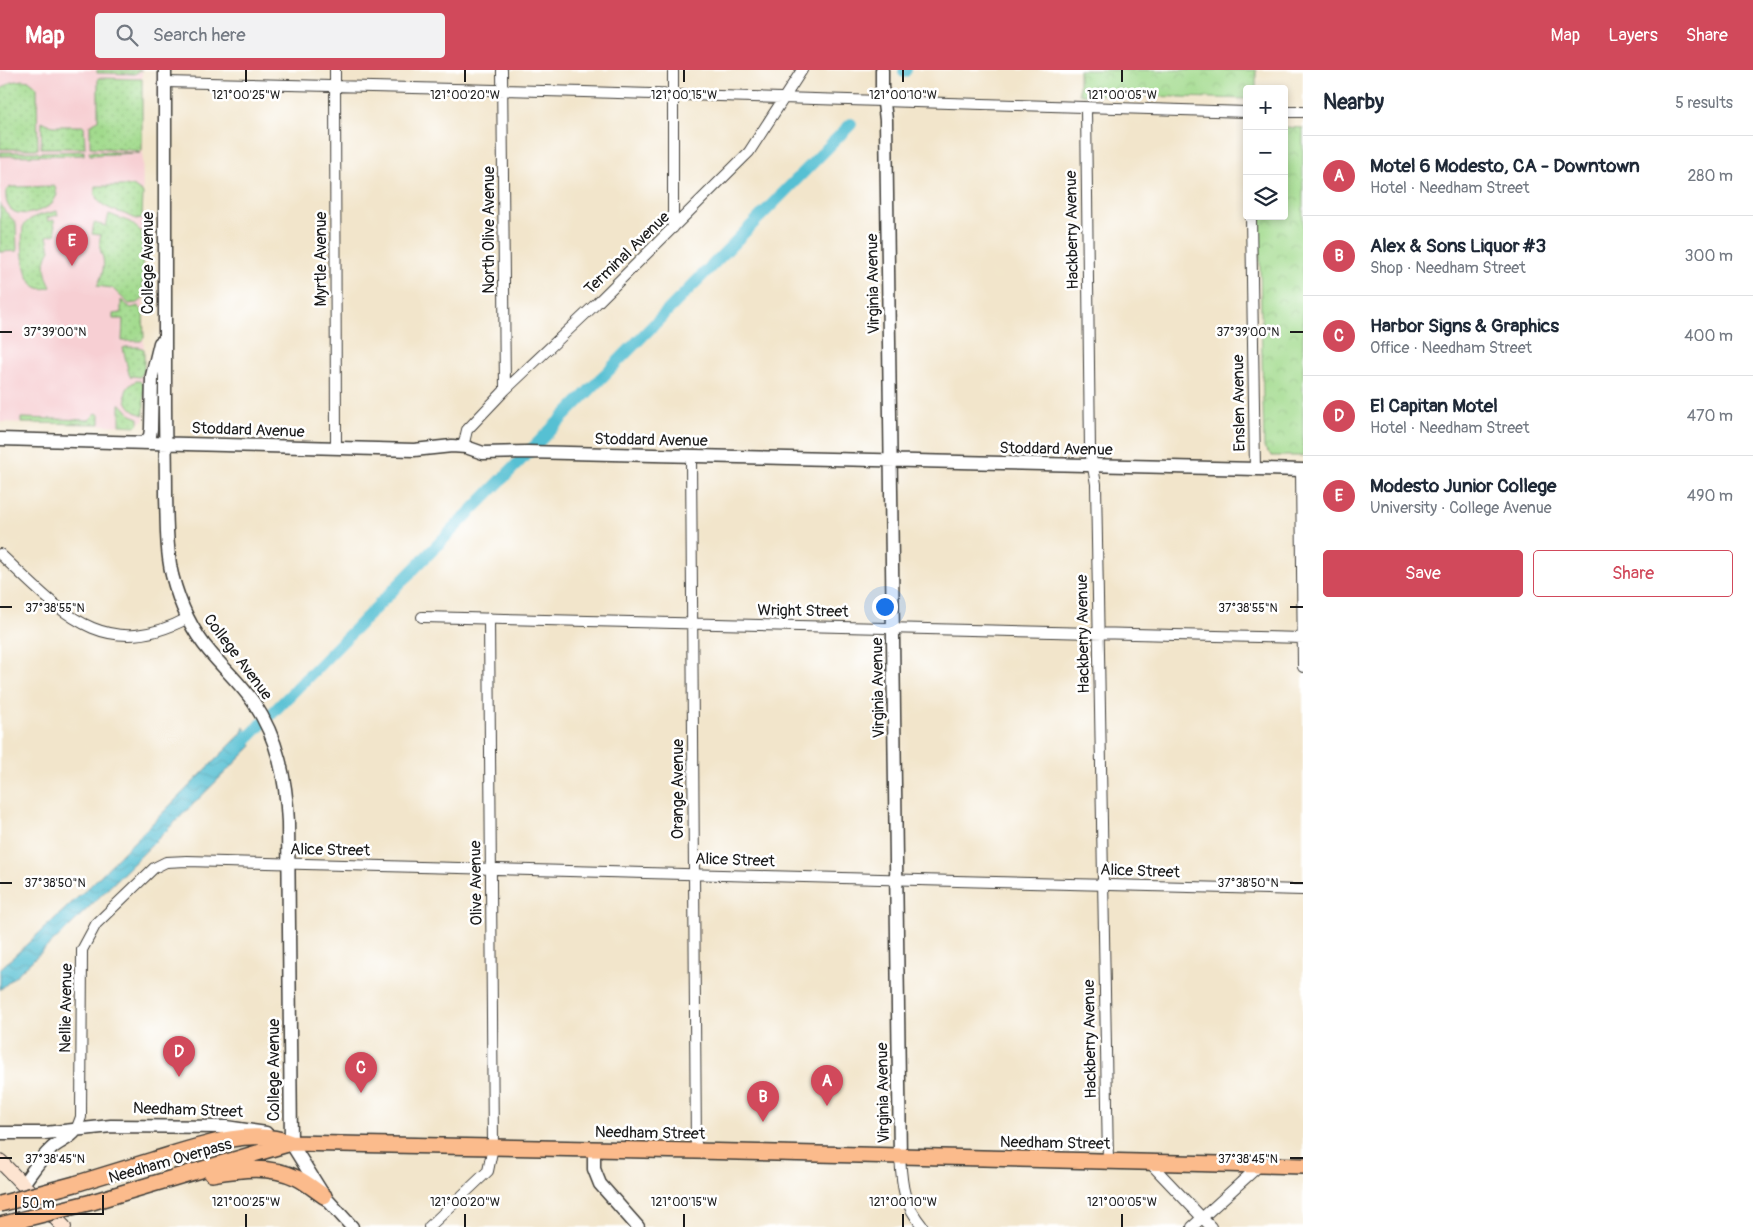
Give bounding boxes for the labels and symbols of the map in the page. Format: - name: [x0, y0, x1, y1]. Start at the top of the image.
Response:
- text: 121°00'25"W: [212, 88, 280, 103]
- text: 121°00'20"W: [430, 88, 500, 103]
- text: 121°00'15"W: [651, 88, 717, 103]
- text: 121°00'10"W: [869, 88, 937, 103]
- text: 121°00'05"W: [1087, 88, 1157, 103]
- street label: North Olive Avenue: [479, 166, 499, 294]
- street label: Hackberry Avenue: [1061, 170, 1083, 290]
- street label: Terminal Avenue: [580, 207, 674, 299]
- street label: Myrtle Avenue: [311, 211, 331, 306]
- street label: College Avenue: [138, 212, 158, 314]
- pin: E: [56, 225, 88, 266]
- street label: Virginia Avenue: [862, 233, 884, 335]
- text: 37°39'00"N: [24, 325, 86, 340]
- text: 37°39'00"N: [1217, 325, 1279, 340]
- street label: Enslen Avenue: [1228, 354, 1250, 452]
- street label: Stoddard Avenue: [191, 418, 305, 442]
- street label: Stoddard Avenue: [594, 429, 708, 451]
- street label: Stoddard Avenue: [999, 438, 1113, 460]
- street label: Hackberry Avenue: [1072, 574, 1094, 694]
- your location: [872, 594, 898, 620]
- street label: Wright Street: [757, 600, 849, 622]
- text: 37°38'55"N: [25, 601, 85, 616]
- text: 37°38'55"N: [1218, 601, 1278, 616]
- street label: College Avenue: [199, 610, 277, 704]
- street label: Virginia Avenue: [867, 637, 889, 739]
- street label: Orange Avenue: [668, 739, 688, 839]
- street label: Alice Street: [290, 839, 371, 861]
- street label: Olive Avenue: [465, 840, 487, 926]
- street label: Alice Street: [695, 849, 776, 871]
- street label: Alice Street: [1100, 860, 1181, 882]
- text: 37°38'50"N: [24, 876, 86, 891]
- text: 37°38'50"N: [1217, 876, 1279, 891]
- street label: Nellie Avenue: [55, 963, 77, 1053]
- street label: Hackberry Avenue: [1079, 979, 1101, 1099]
- street label: College Avenue: [264, 1019, 284, 1121]
- pin: D: [163, 1036, 195, 1077]
- street label: Virginia Avenue: [872, 1042, 894, 1144]
- pin: C: [345, 1052, 377, 1093]
- pin: A: [811, 1065, 843, 1106]
- pin: B: [747, 1081, 779, 1122]
- street label: Needham Street: [132, 1098, 244, 1122]
- street label: Needham Street: [595, 1122, 706, 1144]
- street label: Needham Street: [1000, 1132, 1111, 1154]
- street label: Needham Overpass: [106, 1134, 234, 1188]
- text: 37°38'45"N: [25, 1152, 85, 1167]
- text: 37°38'45"N: [1218, 1152, 1278, 1167]
- scale bar: [15, 1192, 104, 1215]
- text: 121°00'25"W: [212, 1195, 280, 1210]
- text: 121°00'20"W: [430, 1195, 500, 1210]
- text: 121°00'15"W: [651, 1195, 717, 1210]
- text: 121°00'10"W: [869, 1195, 937, 1210]
- text: 121°00'05"W: [1087, 1195, 1157, 1210]

